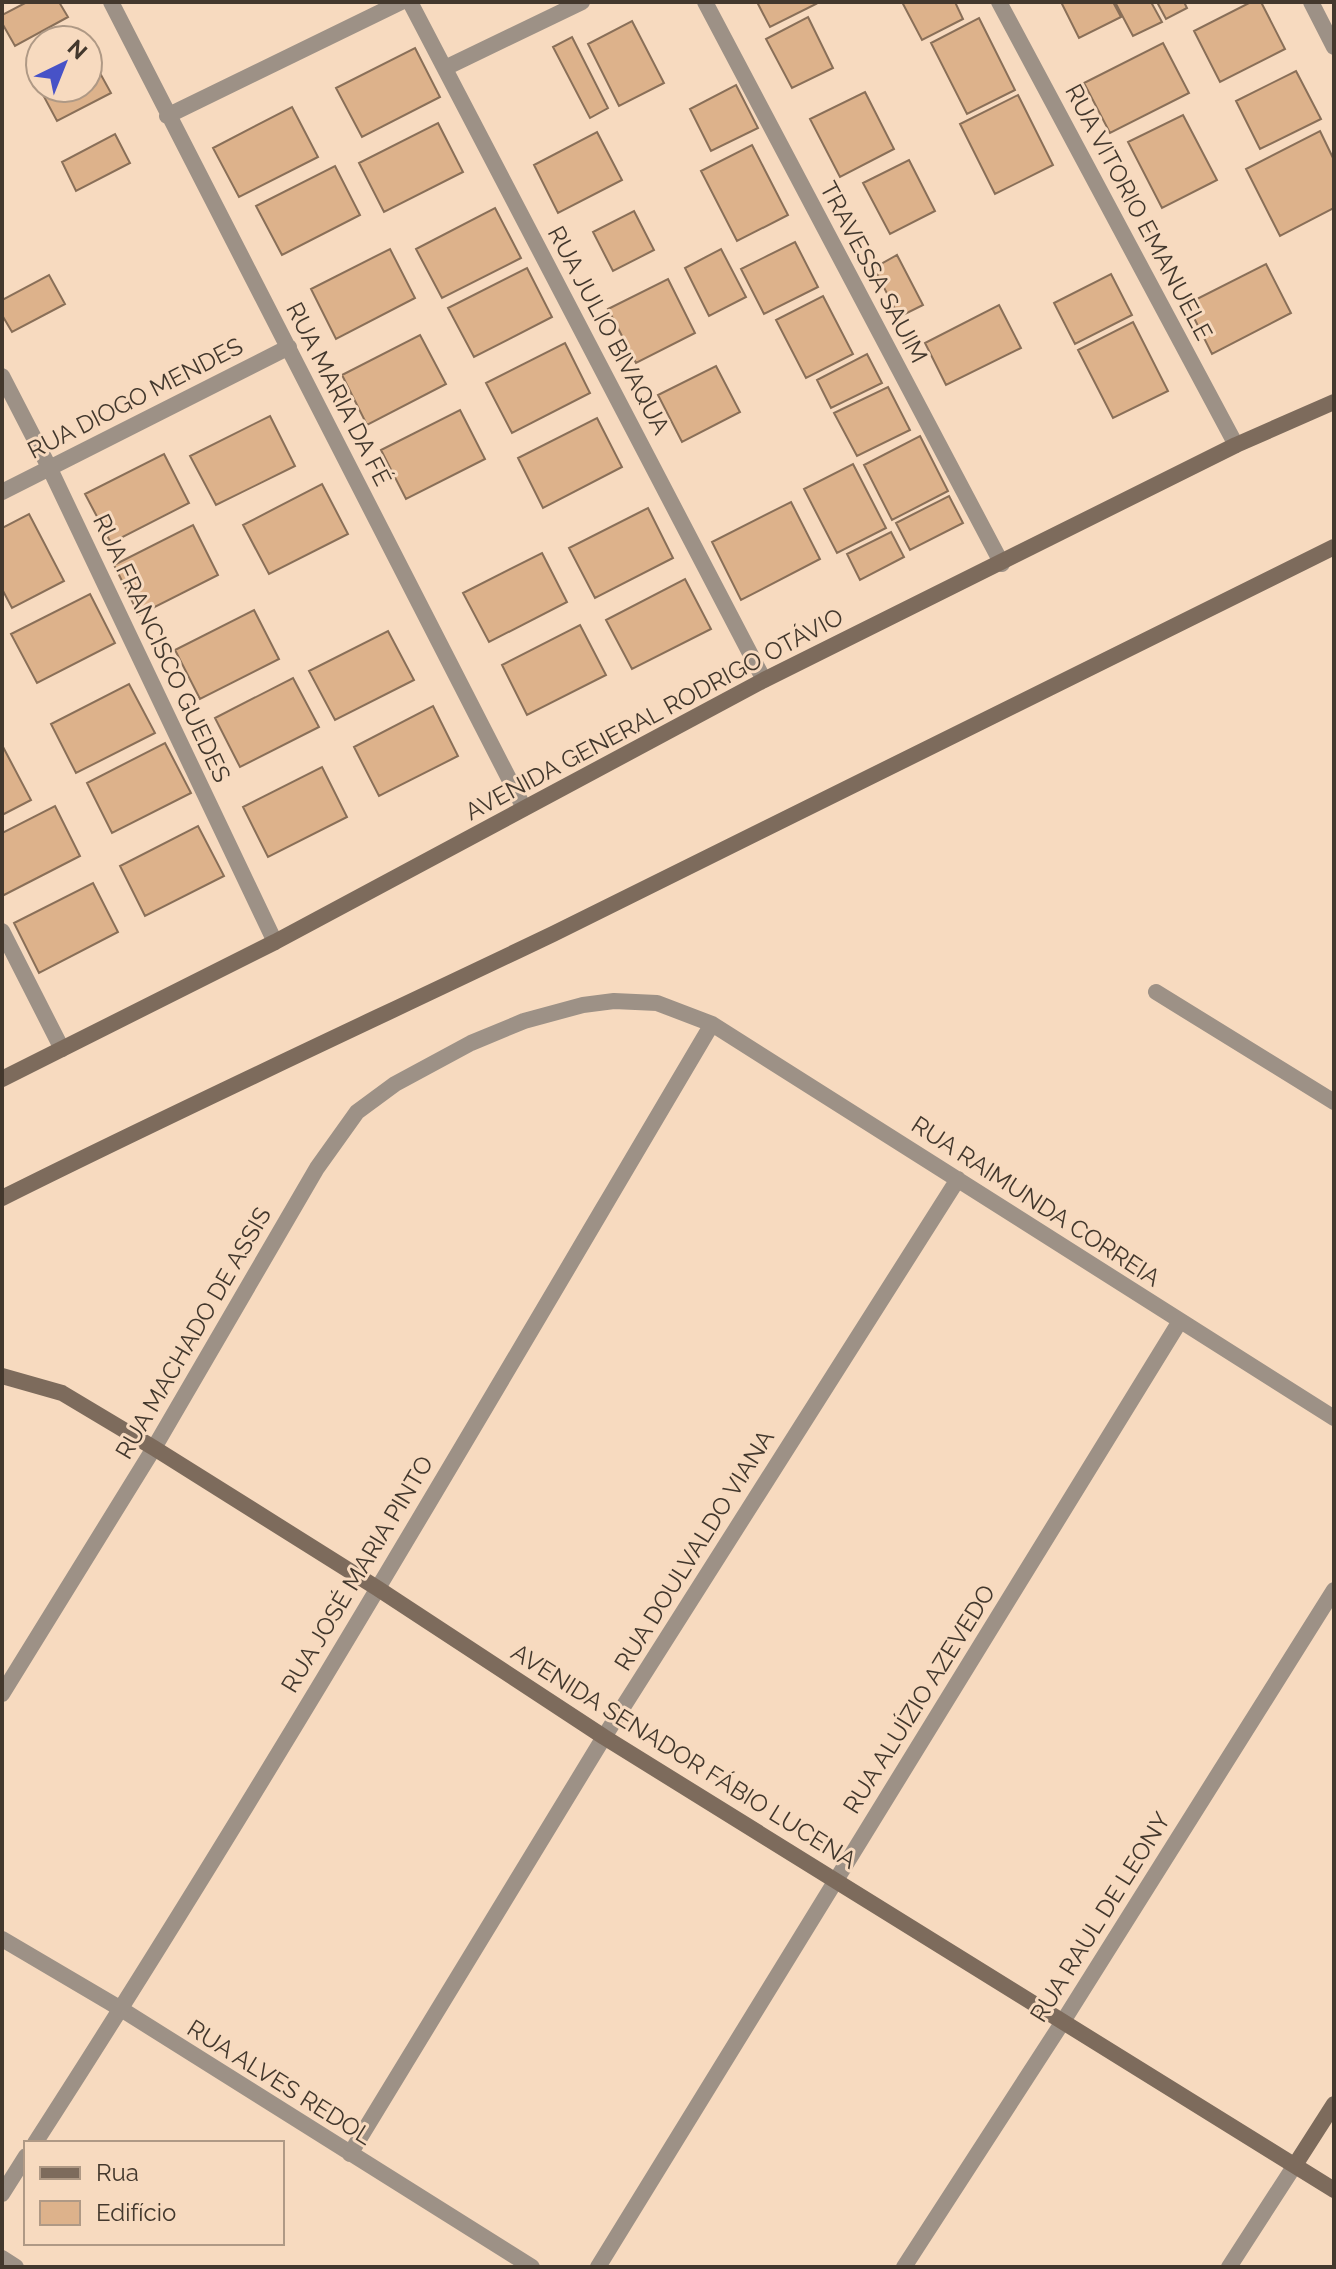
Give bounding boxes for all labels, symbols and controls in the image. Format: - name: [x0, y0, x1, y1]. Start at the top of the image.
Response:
- north arrow: [24, 24, 104, 104]
- text: N: [63, 34, 93, 65]
- street label: RUA VITORIO EMANUELE: [1059, 79, 1219, 345]
- street label: TRAVESSA SAUIM: [814, 176, 934, 368]
- street label: RUA JULIO BIVAQUA: [542, 221, 676, 439]
- street label: RUA MARIA DA FÉ: [280, 297, 398, 491]
- street label: RUA DIOGO MENDES: [23, 331, 247, 465]
- street label: RUA FRANCISCO GUEDES: [87, 509, 237, 787]
- street label: AVENIDA GENERAL RODRIGO OTÁVIO: [460, 602, 848, 826]
- street label: RUA RAIMUNDA CORREIA: [906, 1110, 1166, 1292]
- street label: RUA MACHADO DE ASSIS: [109, 1202, 277, 1464]
- street label: RUA DOULVALDO VIANA: [608, 1424, 780, 1676]
- street label: RUA JOSÉ MARIA PINTO: [275, 1450, 439, 1698]
- street label: RUA ALUÍZIO AZEVEDO: [837, 1579, 1001, 1819]
- street label: AVENIDA SENADOR FÁBIO LUCENA: [506, 1637, 862, 1875]
- street label: RUA RAUL DE LEONY: [1024, 1807, 1177, 2027]
- street label: RUA ALVES REDOL: [182, 2013, 378, 2151]
- legend: [24, 2141, 284, 2245]
- text: Rua: [96, 2158, 139, 2187]
- text: Edifício: [96, 2198, 176, 2227]

